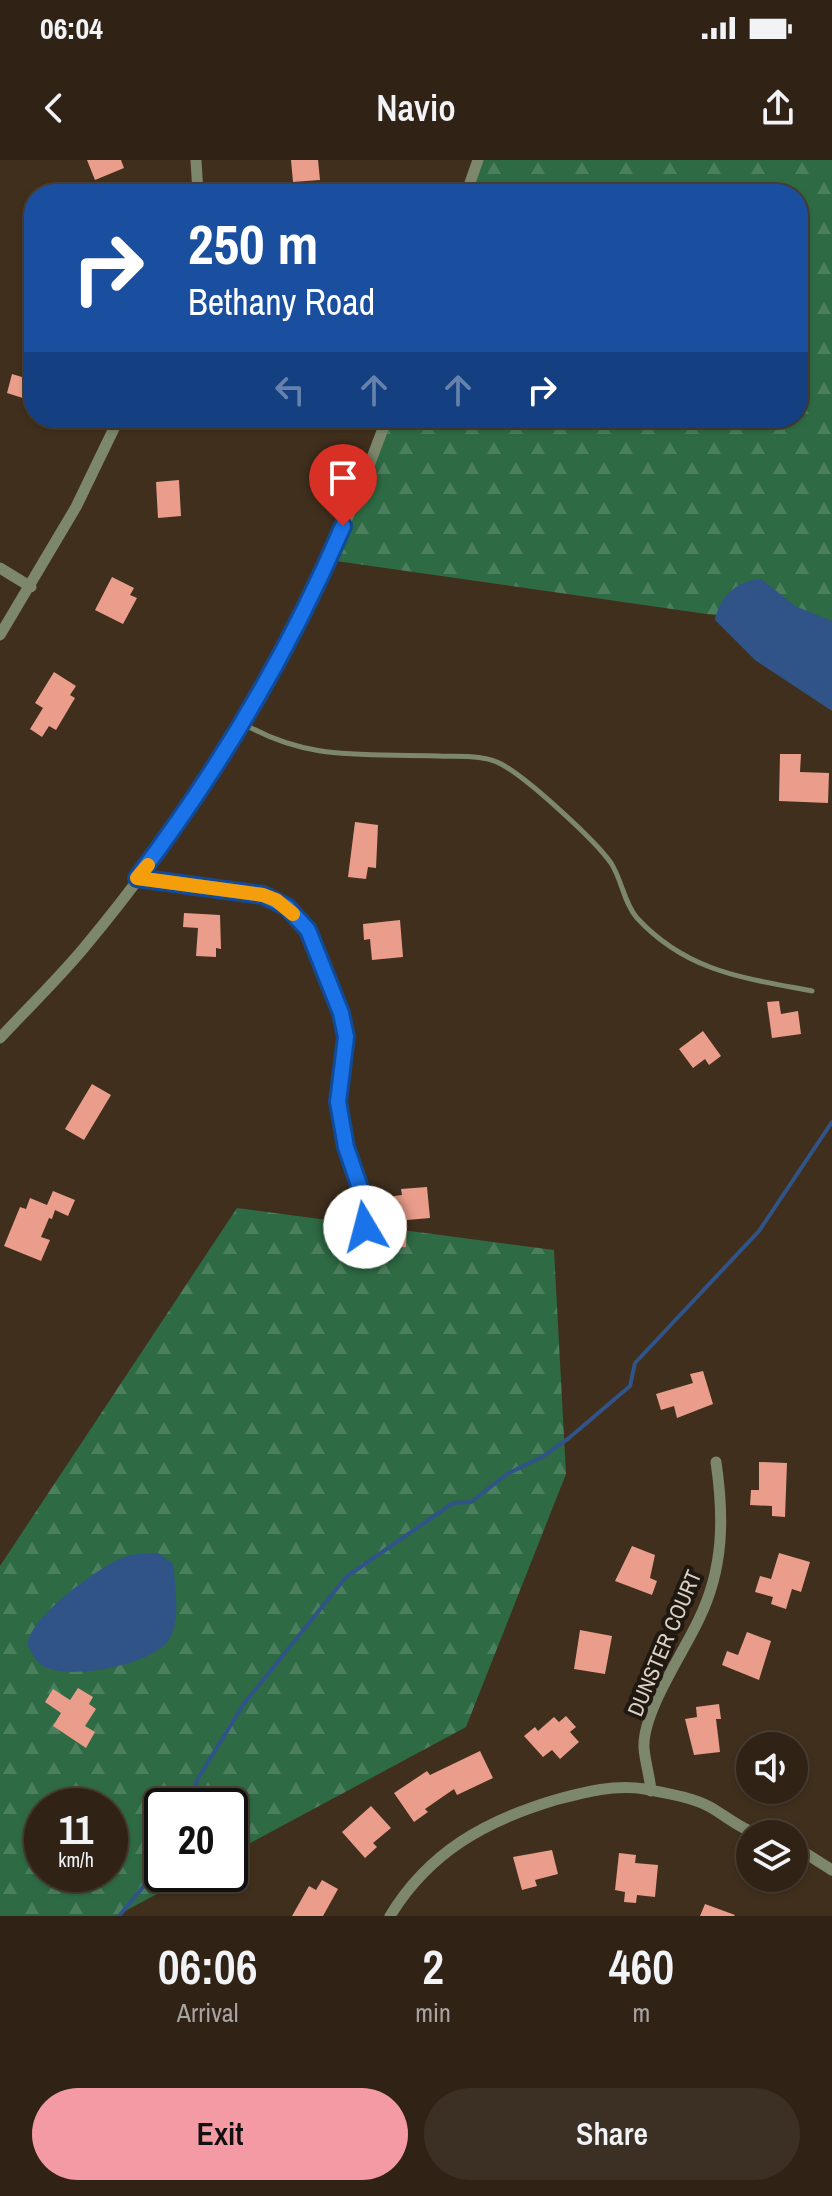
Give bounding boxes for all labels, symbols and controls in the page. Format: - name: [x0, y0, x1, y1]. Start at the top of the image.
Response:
- text: 06:04: [40, 8, 103, 48]
- text: Navio: [376, 84, 456, 132]
- icon: back: [32, 86, 76, 130]
- icon: share: [756, 86, 800, 130]
- text: 250 m: [188, 206, 318, 281]
- icon: right: [56, 216, 160, 320]
- text: Bethany Road: [188, 278, 375, 326]
- icon: left: [268, 368, 312, 412]
- icon: ahead: [352, 368, 396, 412]
- icon: ahead: [436, 368, 480, 412]
- icon: right: [520, 368, 564, 412]
- pin: [309, 444, 377, 526]
- icon: arrive: [321, 456, 365, 500]
- position arrow: [323, 1185, 407, 1269]
- street label: DUNSTER COURT: [620, 1565, 708, 1721]
- map controls: [736, 1732, 808, 1892]
- button: sound: [736, 1732, 808, 1804]
- speed limit sign: 20: [144, 1788, 248, 1892]
- text: 11: [59, 1803, 93, 1856]
- button: layers: [736, 1820, 808, 1892]
- text: km/h: [58, 1846, 94, 1873]
- text: 06:06: [158, 1934, 258, 1999]
- text: 2: [422, 1934, 444, 1999]
- text: 460: [609, 1934, 674, 1999]
- text: Arrival: [177, 1995, 238, 2030]
- text: min: [415, 1995, 451, 2030]
- text: m: [633, 1995, 650, 2030]
- button: Exit: [32, 2088, 408, 2180]
- button: Share: [424, 2088, 800, 2180]

